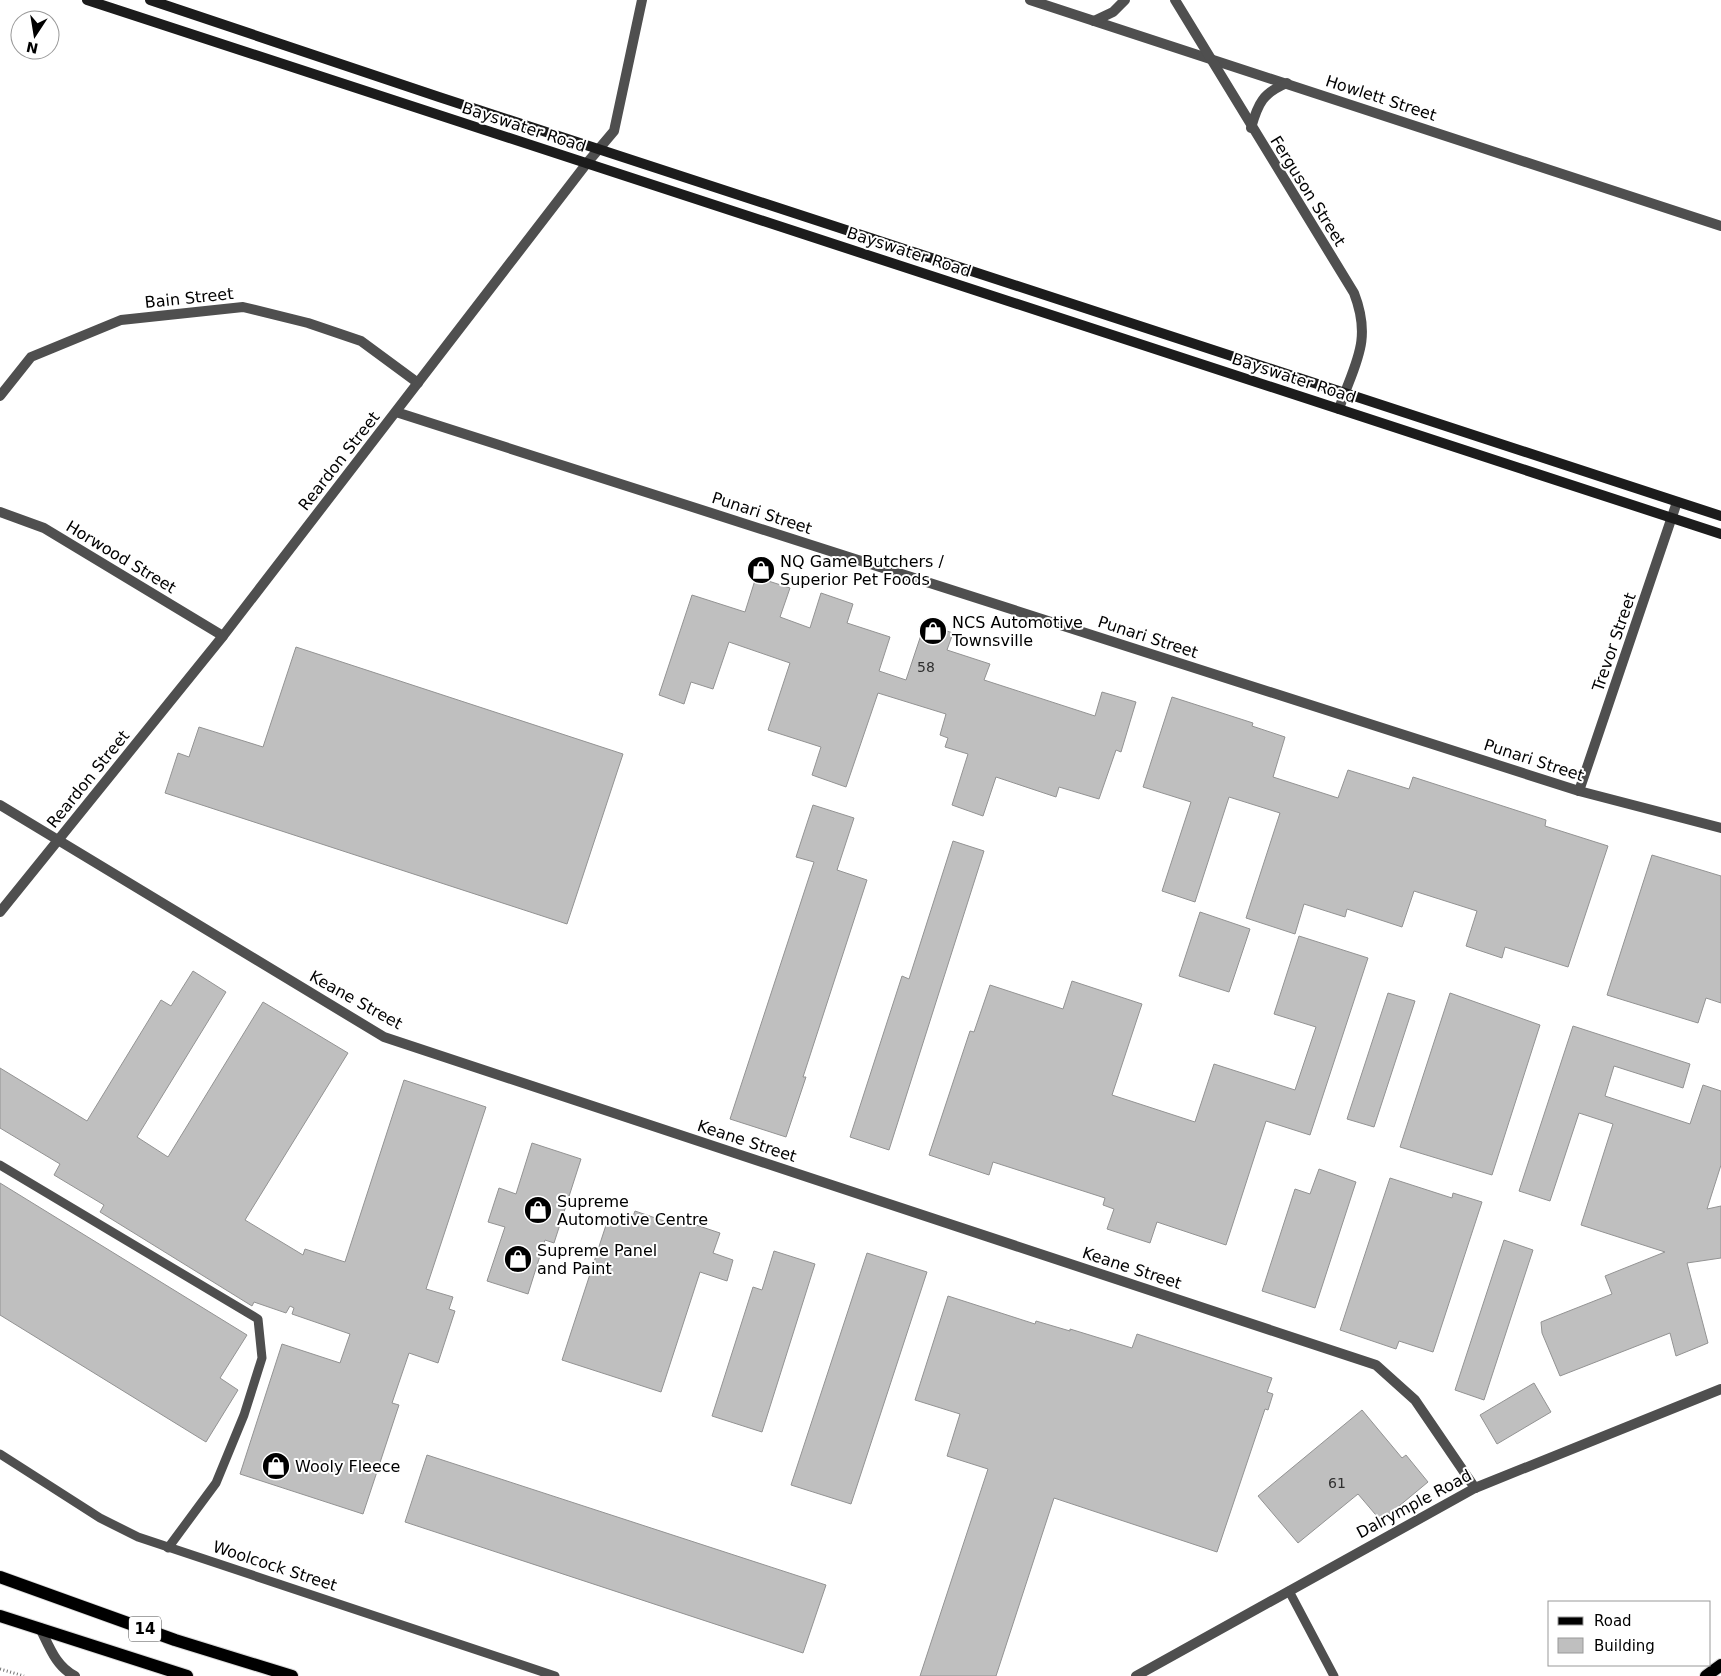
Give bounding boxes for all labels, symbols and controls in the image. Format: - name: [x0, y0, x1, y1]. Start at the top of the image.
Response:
- north arrow: [10, 10, 60, 60]
- text: N: [25, 39, 40, 57]
- street label: Howlett Street: [1323, 71, 1439, 125]
- street label: Bayswater Road: [460, 98, 588, 156]
- street label: Ferguson Street: [1266, 132, 1350, 250]
- street label: Bayswater Road: [845, 223, 973, 281]
- street label: Bain Street: [144, 284, 234, 312]
- street label: Bayswater Road: [1230, 349, 1358, 407]
- street label: Reardon Street: [295, 408, 383, 514]
- street label: Punari Street: [710, 488, 814, 538]
- street label: Horwood Street: [63, 517, 179, 597]
- place label: NQ Game Butchers / Superior Pet Foods: [780, 552, 945, 589]
- shop icon: NQ Game Butchers / Superior Pet Foods: [746, 555, 776, 585]
- street label: Trevor Street: [1588, 590, 1640, 695]
- street label: Punari Street: [1096, 612, 1200, 662]
- place label: NCS Automotive Townsville: [951, 613, 1083, 650]
- shop icon: NCS Automotive Townsville: [918, 616, 948, 646]
- house number: 58: [917, 659, 935, 675]
- street label: Reardon Street: [43, 726, 133, 832]
- street label: Punari Street: [1482, 735, 1586, 785]
- street label: Keane Street: [306, 967, 406, 1033]
- street label: Keane Street: [695, 1116, 799, 1166]
- place label: Supreme Automotive Centre: [557, 1192, 708, 1229]
- shop icon: Supreme Automotive Centre: [523, 1195, 553, 1225]
- place label: Supreme Panel and Paint: [537, 1241, 657, 1278]
- street label: Keane Street: [1080, 1243, 1184, 1293]
- shop icon: Supreme Panel and Paint: [503, 1244, 533, 1274]
- shop icon: Wooly Fleece: [261, 1451, 291, 1481]
- place label: Wooly Fleece: [295, 1457, 400, 1476]
- street label: Dalrymple Road: [1353, 1466, 1475, 1542]
- house number: 61: [1328, 1475, 1346, 1491]
- street label: Woolcock Street: [211, 1537, 339, 1595]
- legend: [1548, 1601, 1711, 1666]
- text: Road: [1594, 1612, 1632, 1630]
- road number: 14: [129, 1616, 161, 1642]
- text: Building: [1594, 1637, 1655, 1655]

